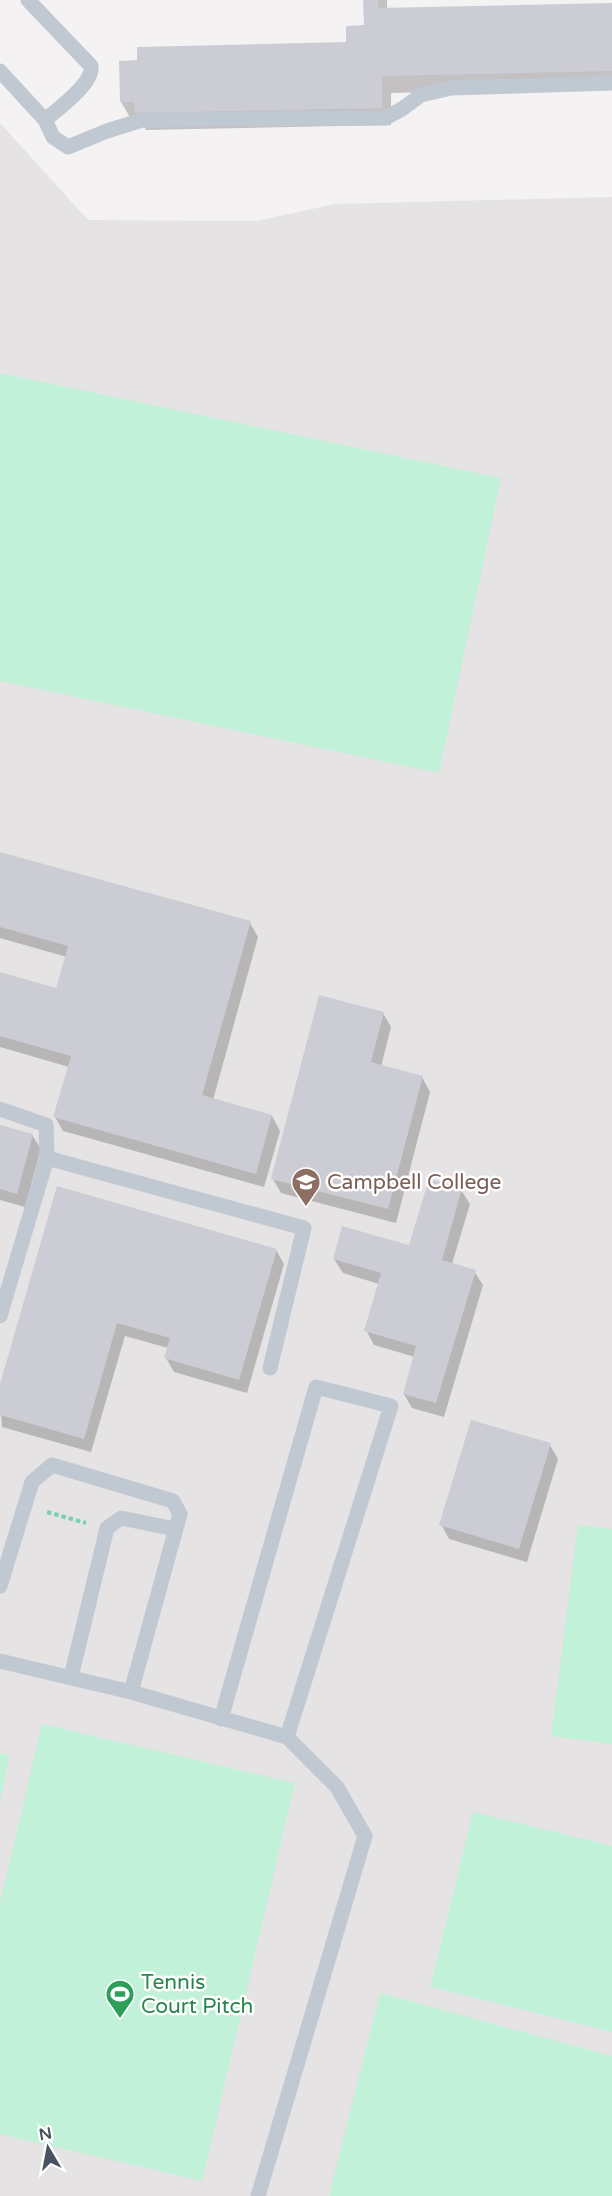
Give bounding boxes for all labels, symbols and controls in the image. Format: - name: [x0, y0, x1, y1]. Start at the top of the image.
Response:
- school or university icon: Campbell College: [290, 1166, 322, 1208]
- place label: Campbell College: [327, 1170, 502, 1195]
- place label: Tennis Court Pitch: [141, 1970, 253, 2019]
- sports icon: Tennis Court Pitch: [104, 1978, 136, 2020]
- north arrow: [18, 2118, 78, 2178]
- text: N: [38, 2123, 54, 2145]

